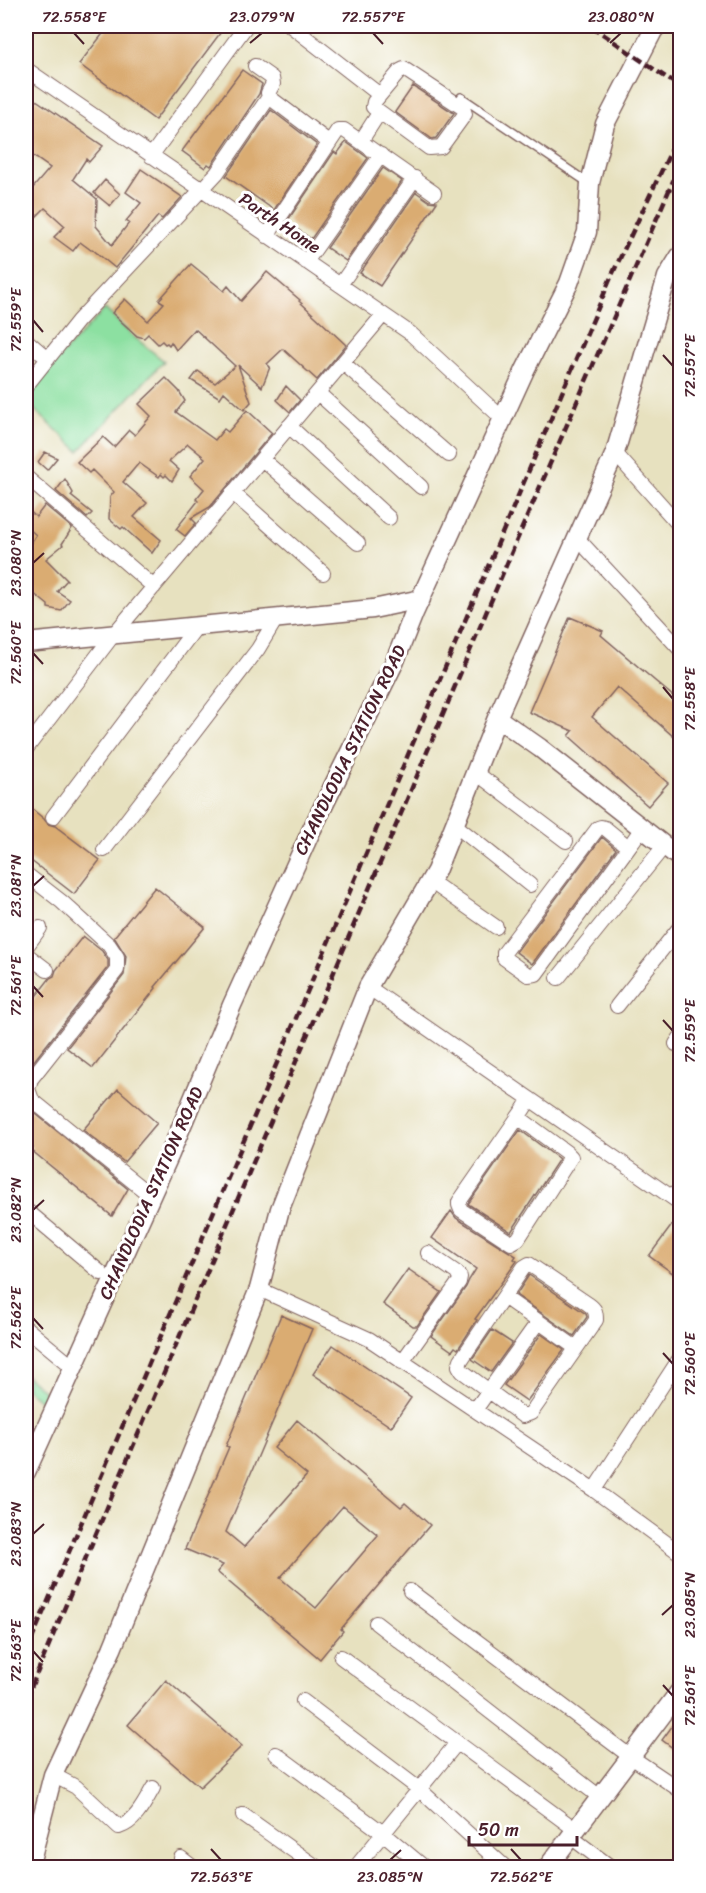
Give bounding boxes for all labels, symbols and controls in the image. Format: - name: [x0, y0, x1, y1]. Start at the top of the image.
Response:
- text: 72.558°E: [42, 4, 108, 30]
- text: 23.079°N: [229, 4, 295, 30]
- text: 72.557°E: [341, 4, 406, 30]
- text: 23.080°N: [588, 4, 655, 30]
- street label: Parth Home: [232, 184, 328, 263]
- text: 72.559°E: [3, 286, 29, 352]
- text: 72.557°E: [677, 333, 703, 398]
- text: 23.080°N: [3, 529, 29, 596]
- text: 72.560°E: [3, 620, 29, 685]
- street label: CHANDLODIA STATION ROAD: [285, 639, 415, 861]
- text: 72.558°E: [677, 665, 703, 731]
- text: 23.081°N: [3, 854, 29, 918]
- text: 72.561°E: [3, 954, 29, 1016]
- text: 72.559°E: [677, 997, 703, 1063]
- street label: CHANDLODIA STATION ROAD: [89, 1081, 213, 1305]
- text: 23.082°N: [3, 1177, 29, 1243]
- text: 72.562°E: [3, 1285, 29, 1349]
- text: 72.560°E: [677, 1331, 703, 1396]
- text: 23.083°N: [3, 1501, 29, 1567]
- text: 23.085°N: [677, 1571, 703, 1638]
- text: 72.563°E: [3, 1618, 29, 1682]
- text: 72.561°E: [677, 1664, 703, 1726]
- scale bar: [469, 1809, 577, 1847]
- text: 50 m: [478, 1814, 519, 1846]
- text: 72.563°E: [190, 1864, 254, 1890]
- text: 23.085°N: [357, 1864, 424, 1890]
- text: 72.562°E: [490, 1864, 554, 1890]

